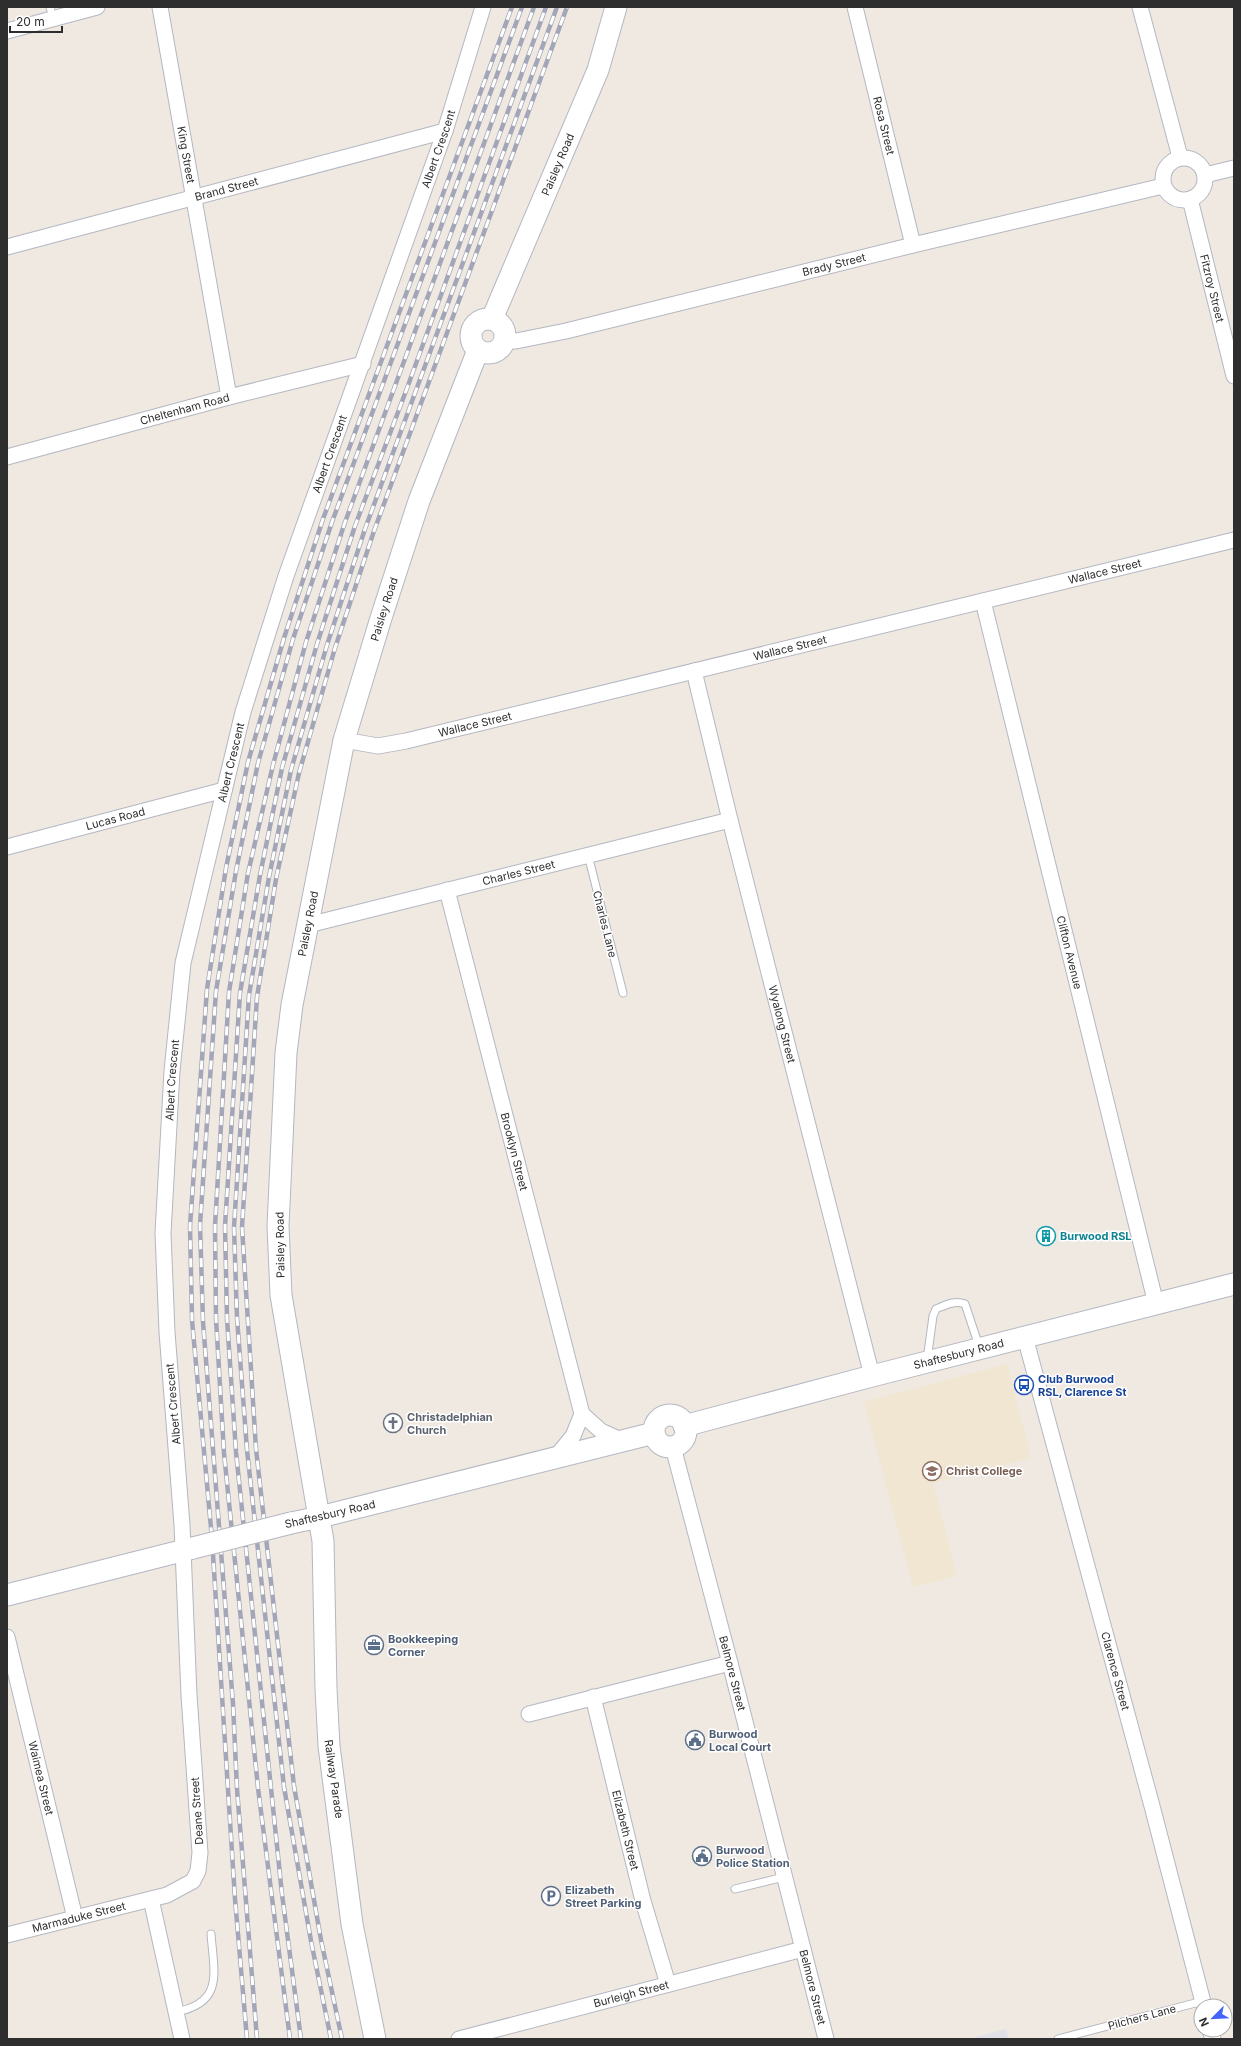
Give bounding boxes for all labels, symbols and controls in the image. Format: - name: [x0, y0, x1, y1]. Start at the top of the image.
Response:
- scale bar: [10, 8, 62, 34]
- text: 20 m: [16, 14, 45, 29]
- street label: Rosa Street: [870, 95, 898, 157]
- street label: Albert Crescent: [418, 108, 458, 190]
- street label: King Street: [174, 125, 198, 185]
- street label: Paisley Road: [538, 131, 577, 198]
- street label: Brand Street: [193, 174, 260, 204]
- street label: Brady Street: [801, 250, 867, 279]
- street label: Fitzroy Street: [1197, 253, 1227, 324]
- street label: Cheltenham Road: [138, 390, 231, 428]
- street label: Albert Crescent: [309, 413, 350, 495]
- street label: Wallace Street: [1067, 556, 1143, 587]
- street label: Paisley Road: [367, 575, 401, 643]
- street label: Wallace Street: [752, 632, 828, 663]
- street label: Wallace Street: [437, 709, 513, 740]
- street label: Albert Crescent: [215, 721, 247, 804]
- street label: Lucas Road: [84, 804, 147, 833]
- street label: Charles Street: [481, 857, 557, 888]
- street label: Charles Lane: [590, 889, 620, 959]
- street label: Paisley Road: [295, 890, 321, 958]
- street label: Clifton Avenue: [1054, 914, 1085, 991]
- street label: Wyalong Street: [765, 984, 799, 1065]
- street label: Albert Crescent: [162, 1038, 182, 1121]
- street label: Brooklyn Street: [498, 1111, 531, 1192]
- street label: Paisley Road: [272, 1212, 288, 1278]
- building icon: Burwood RSL: [1035, 1225, 1057, 1247]
- place label: Burwood RSL: [1060, 1229, 1132, 1243]
- street label: Shaftesbury Road: [912, 1336, 1005, 1372]
- street label: Albert Crescent: [162, 1362, 184, 1445]
- place label: Club Burwood RSL, Clarence St: [1038, 1372, 1127, 1399]
- bus stop icon: Club Burwood RSL, Clarence St: [1013, 1374, 1035, 1396]
- place label: Christadelphian Church: [407, 1410, 493, 1437]
- church icon: Christadelphian Church: [382, 1412, 404, 1434]
- school or university icon: Christ College: [921, 1460, 943, 1482]
- place label: Christ College: [946, 1464, 1023, 1478]
- street label: Shaftesbury Road: [283, 1497, 377, 1531]
- street label: Clarence Street: [1098, 1630, 1133, 1712]
- place label: Bookkeeping Corner: [388, 1632, 458, 1659]
- office icon: Bookkeeping Corner: [363, 1634, 385, 1656]
- street label: Belmore Street: [716, 1634, 749, 1713]
- place label: Burwood Local Court: [709, 1727, 771, 1754]
- public building icon: Burwood Local Court: [684, 1729, 706, 1751]
- street label: Railway Parade: [322, 1739, 346, 1819]
- street label: Waimea Street: [25, 1740, 57, 1817]
- street label: Deane Street: [188, 1776, 206, 1845]
- street label: Elizabeth Street: [609, 1789, 642, 1872]
- place label: Burwood Police Station: [716, 1843, 790, 1870]
- public building icon: Burwood Police Station: [691, 1845, 713, 1867]
- place label: Elizabeth Street Parking: [565, 1883, 641, 1910]
- parking icon: Elizabeth Street Parking: [540, 1885, 562, 1907]
- street label: Marmaduke Street: [31, 1899, 127, 1935]
- street label: Belmore Street: [796, 1948, 829, 2027]
- street label: Burleigh Street: [592, 1977, 671, 2010]
- north arrow: [1193, 1998, 1233, 2038]
- street label: Pilchers Lane: [1106, 2001, 1178, 2033]
- text: N: [1196, 2015, 1212, 2029]

